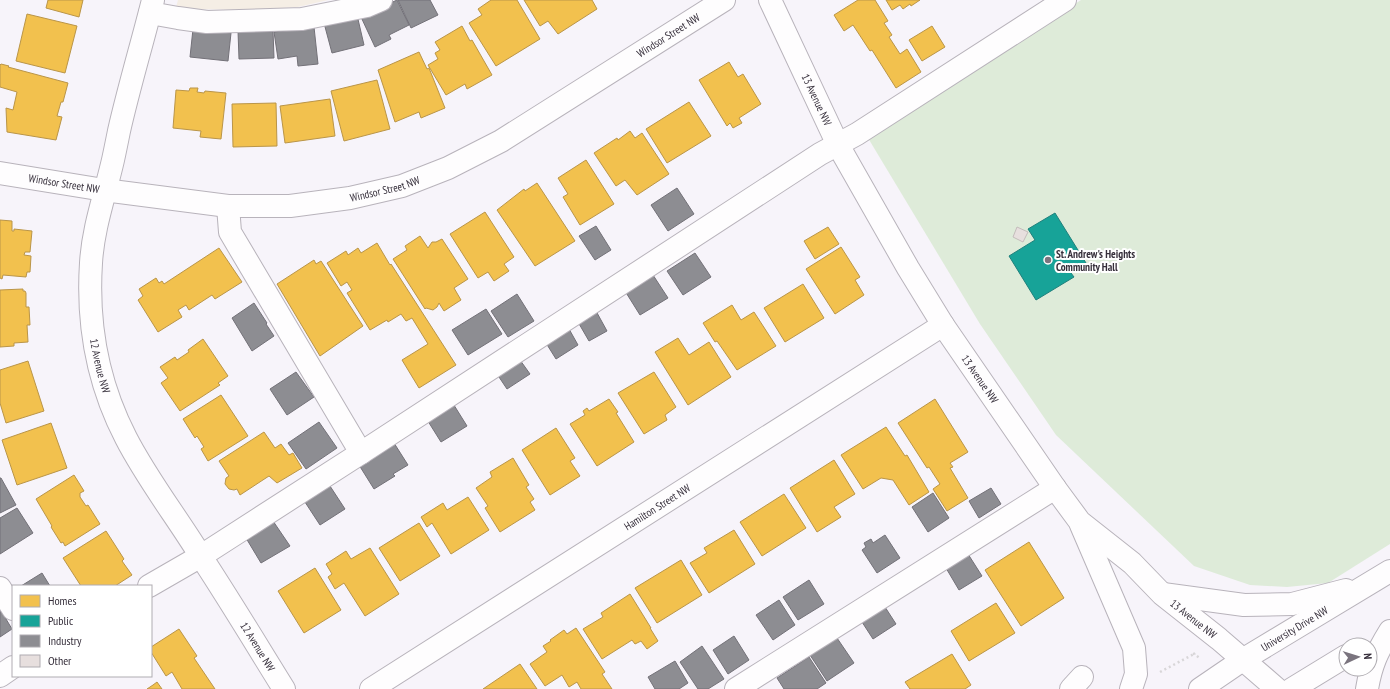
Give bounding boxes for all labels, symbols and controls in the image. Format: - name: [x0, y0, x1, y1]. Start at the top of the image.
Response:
- street label: Windsor Street NW: [634, 10, 703, 60]
- street label: 13 Avenue NW: [799, 71, 835, 128]
- street label: Windsor Street NW: [28, 171, 101, 196]
- street label: Windsor Street NW: [349, 173, 422, 205]
- place label: St. Andrew's Heights Community Hall: [1056, 247, 1135, 274]
- marker: St. Andrew's Heights Community Hall: [1043, 255, 1053, 265]
- street label: 12 Avenue NW: [87, 338, 114, 395]
- street label: 13 Avenue NW: [959, 352, 1002, 406]
- street label: Hamilton Street NW: [621, 480, 693, 533]
- legend: [12, 585, 152, 677]
- text: Homes: [48, 593, 76, 608]
- street label: 13 Avenue NW: [1167, 596, 1220, 642]
- street label: University Drive NW: [1258, 603, 1331, 654]
- text: Public: [48, 613, 74, 628]
- street label: 12 Avenue NW: [237, 619, 279, 674]
- text: Industry: [48, 633, 82, 648]
- north arrow: [1338, 637, 1378, 677]
- text: Other: [48, 653, 72, 668]
- text: N: [1361, 653, 1375, 660]

